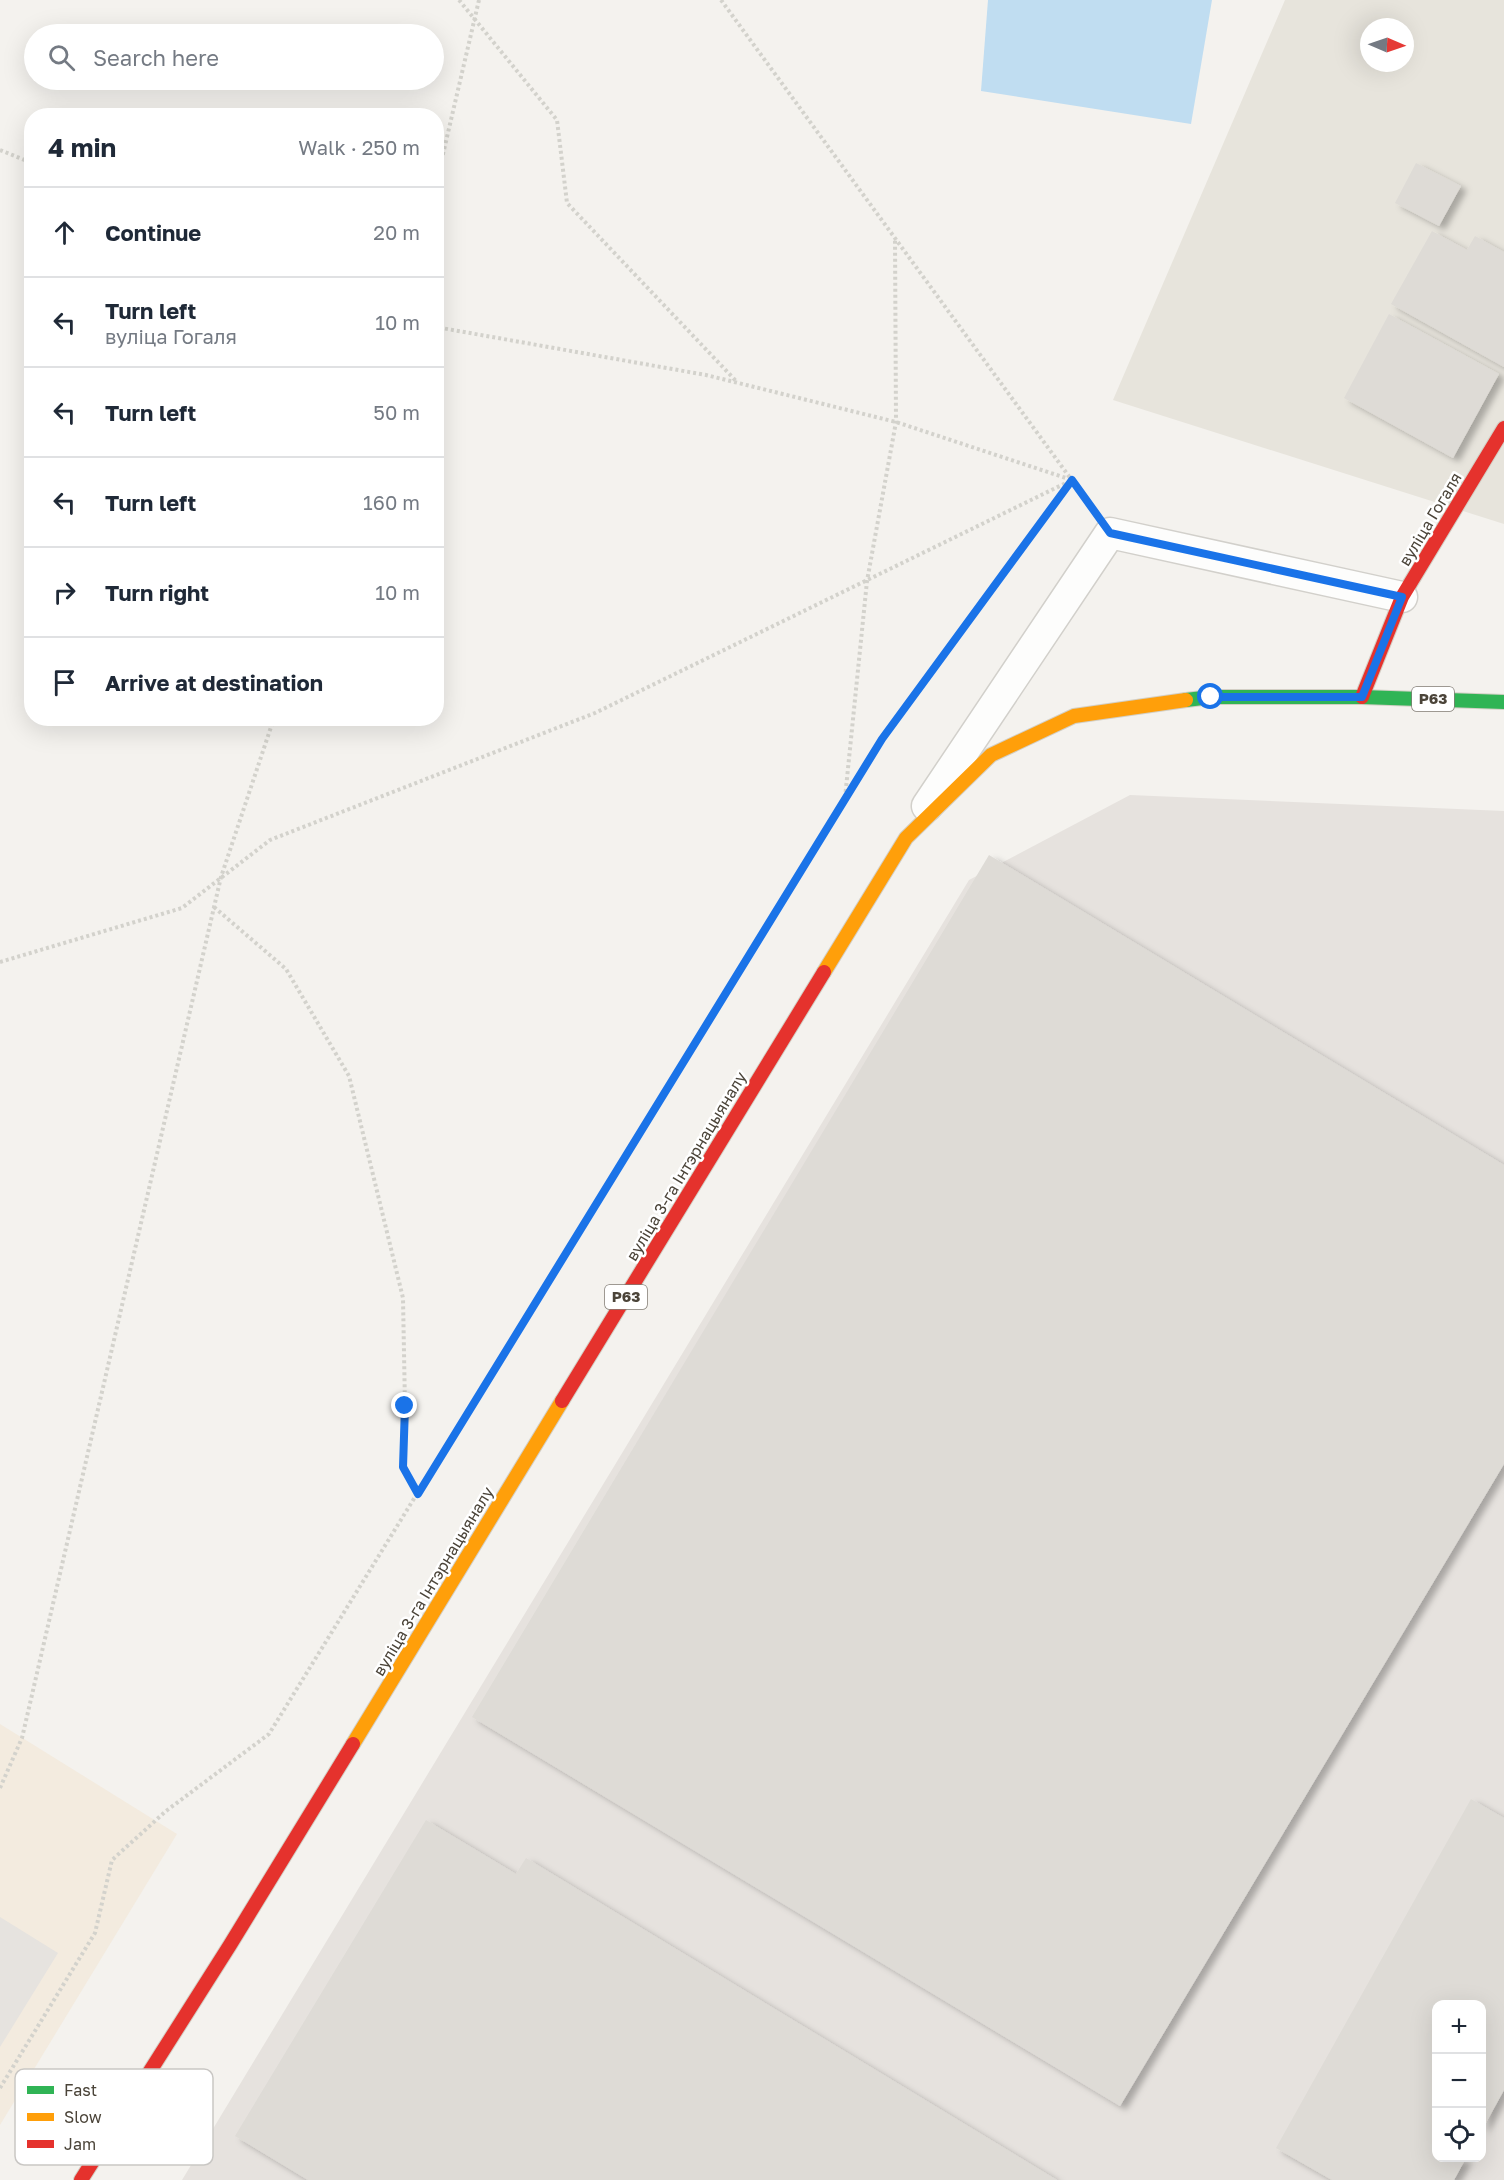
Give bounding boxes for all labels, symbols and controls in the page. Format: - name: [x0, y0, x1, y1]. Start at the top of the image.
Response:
- north arrow: [1360, 18, 1414, 72]
- search box: [24, 24, 444, 90]
- icon: search: [45, 41, 78, 74]
- text: Search here: [93, 44, 219, 71]
- text: 4 min: [48, 132, 116, 163]
- text: Walk · 250 m: [298, 135, 420, 159]
- icon: ahead: [48, 216, 81, 249]
- text: Continue: [105, 219, 201, 246]
- text: 20 m: [373, 220, 420, 244]
- text: Turn left: [105, 297, 196, 324]
- icon: left: [48, 306, 81, 339]
- text: 10 m: [375, 310, 420, 334]
- text: вуліца Гогаля: [105, 324, 237, 348]
- icon: left: [48, 396, 81, 429]
- text: Turn left: [105, 399, 196, 426]
- text: 50 m: [373, 400, 420, 424]
- street label: вуліца Гогаля: [1394, 469, 1466, 569]
- icon: left: [48, 486, 81, 519]
- text: Turn left: [105, 489, 196, 516]
- text: 160 m: [363, 490, 420, 514]
- icon: right: [48, 576, 81, 609]
- text: Turn right: [105, 579, 209, 606]
- text: 10 m: [375, 580, 420, 604]
- icon: arrive: [48, 666, 81, 699]
- text: Arrive at destination: [105, 669, 323, 696]
- route start: [1197, 683, 1223, 709]
- road number: Р63: [1412, 687, 1454, 711]
- street label: вуліца 3-га Інтэрнацыяналу: [621, 1068, 751, 1264]
- road number: Р63: [605, 1285, 647, 1309]
- route end: [391, 1392, 417, 1418]
- street label: вуліца 3-га Інтэрнацыяналу: [368, 1483, 498, 1679]
- map controls: [1432, 2000, 1486, 2162]
- button: +: [1432, 2000, 1486, 2054]
- button: −: [1432, 2054, 1486, 2108]
- legend: [15, 2069, 213, 2165]
- text: Fast: [64, 2080, 97, 2100]
- text: Slow: [64, 2107, 102, 2127]
- button: locate: [1432, 2108, 1486, 2162]
- text: Jam: [64, 2134, 96, 2154]

